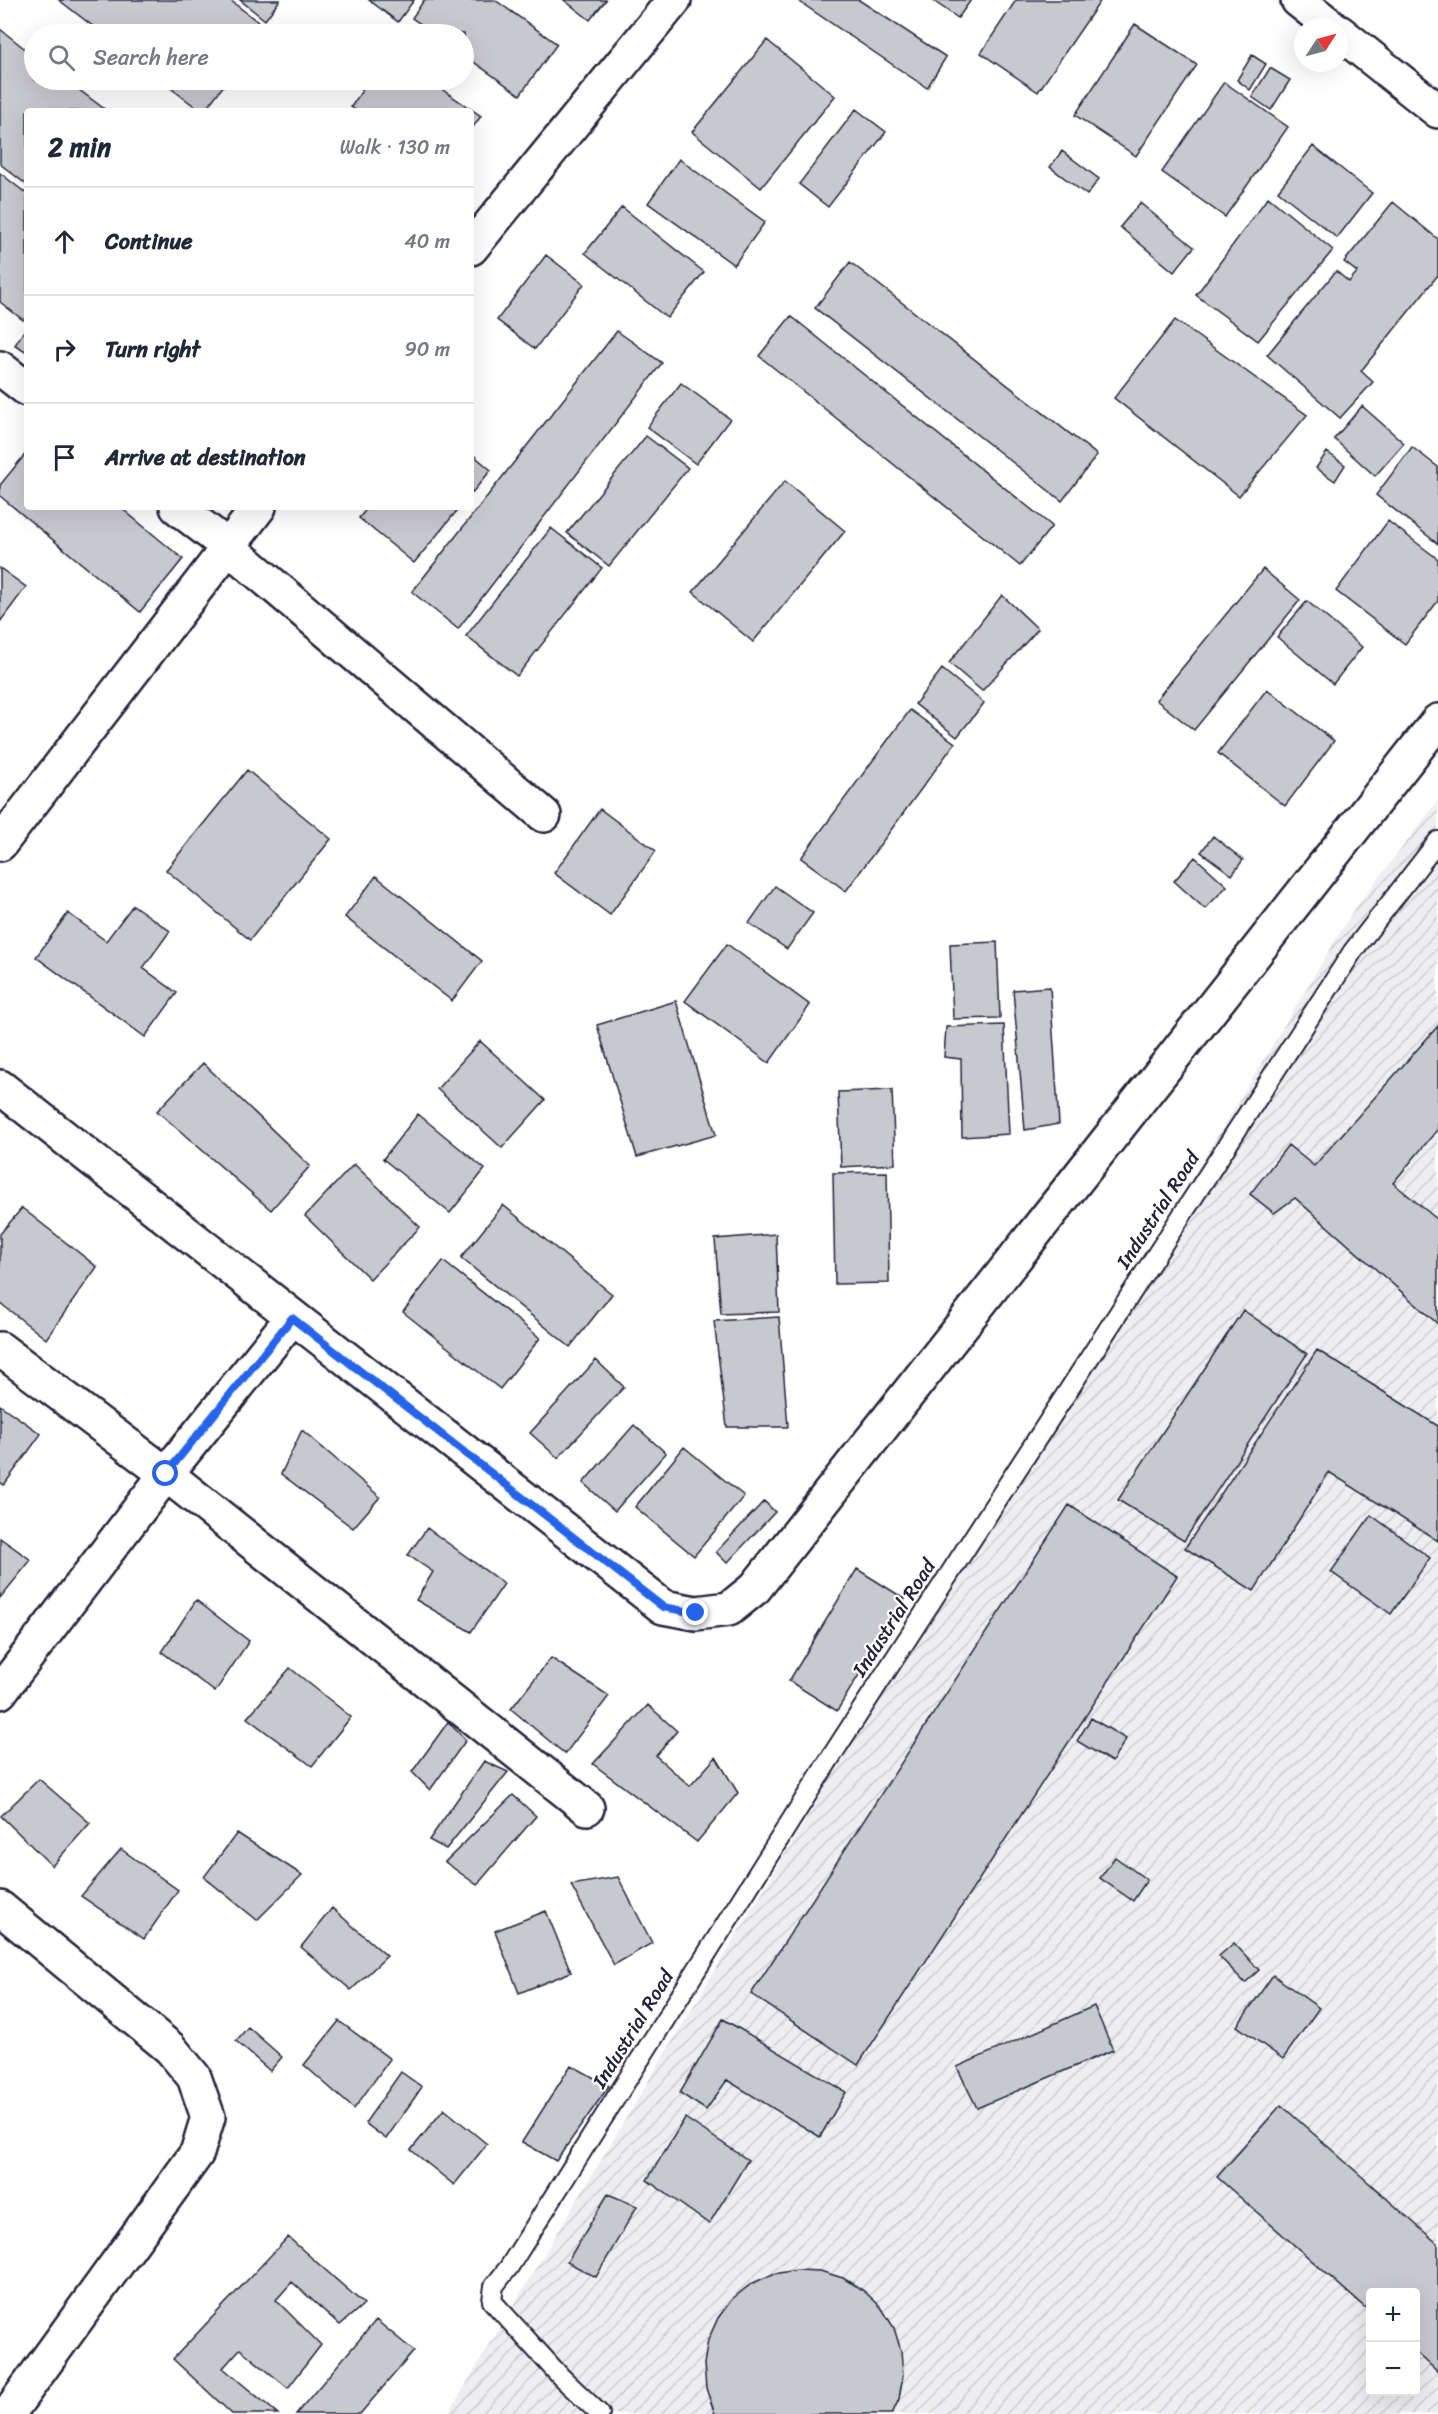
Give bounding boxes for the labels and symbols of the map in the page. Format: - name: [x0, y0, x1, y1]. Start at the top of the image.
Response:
- north arrow: [1294, 18, 1348, 72]
- street label: Industrial Road: [1106, 1143, 1210, 1277]
- route start: [152, 1460, 178, 1486]
- street label: Industrial Road: [842, 1551, 946, 1685]
- route end: [682, 1599, 708, 1625]
- street label: Industrial Road: [582, 1961, 684, 2096]

